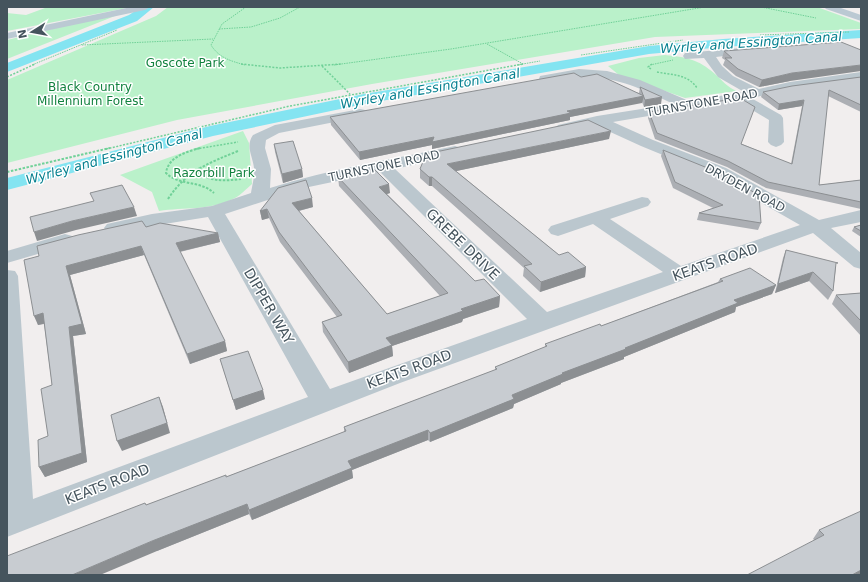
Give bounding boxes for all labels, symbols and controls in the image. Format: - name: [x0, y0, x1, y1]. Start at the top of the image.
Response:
- north arrow: [12, 12, 52, 52]
- text: N: [15, 28, 30, 40]
- water label: Wyrley and Essington Canal: [660, 29, 843, 56]
- park label: Goscote Park: [146, 56, 224, 70]
- water label: Wyrley and Essington Canal: [339, 65, 521, 112]
- park label: Black Country Millennium Forest: [37, 80, 143, 108]
- street label: TURNSTONE ROAD: [644, 86, 759, 120]
- water label: Wyrley and Essington Canal: [24, 126, 204, 187]
- street label: TURNSTONE ROAD: [326, 147, 441, 185]
- street label: DRYDEN ROAD: [703, 161, 787, 215]
- park label: Razorbill Park: [173, 166, 255, 180]
- street label: GREBE DRIVE: [423, 205, 503, 283]
- street label: KEATS ROAD: [670, 240, 760, 284]
- street label: DIPPER WAY: [241, 265, 297, 347]
- street label: KEATS ROAD: [364, 346, 454, 392]
- street label: KEATS ROAD: [62, 461, 152, 507]

